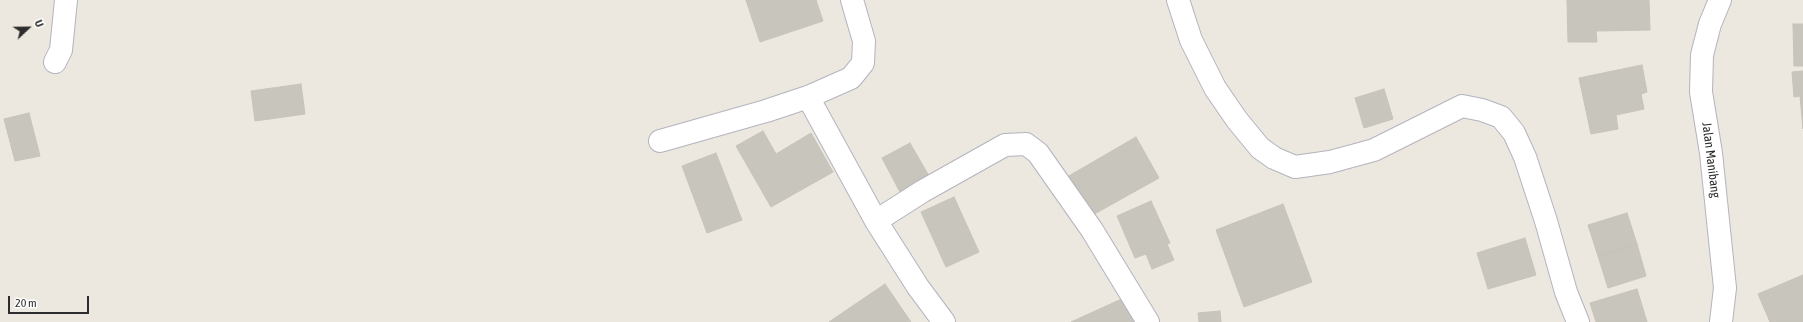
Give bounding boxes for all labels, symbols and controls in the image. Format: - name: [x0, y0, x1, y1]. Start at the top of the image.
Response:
- north arrow: [8, 8, 48, 48]
- text: U: [32, 18, 46, 29]
- street label: Jalan Manibang: [1699, 121, 1723, 199]
- scale bar: [10, 288, 91, 314]
- text: 20 m: [15, 296, 37, 310]

